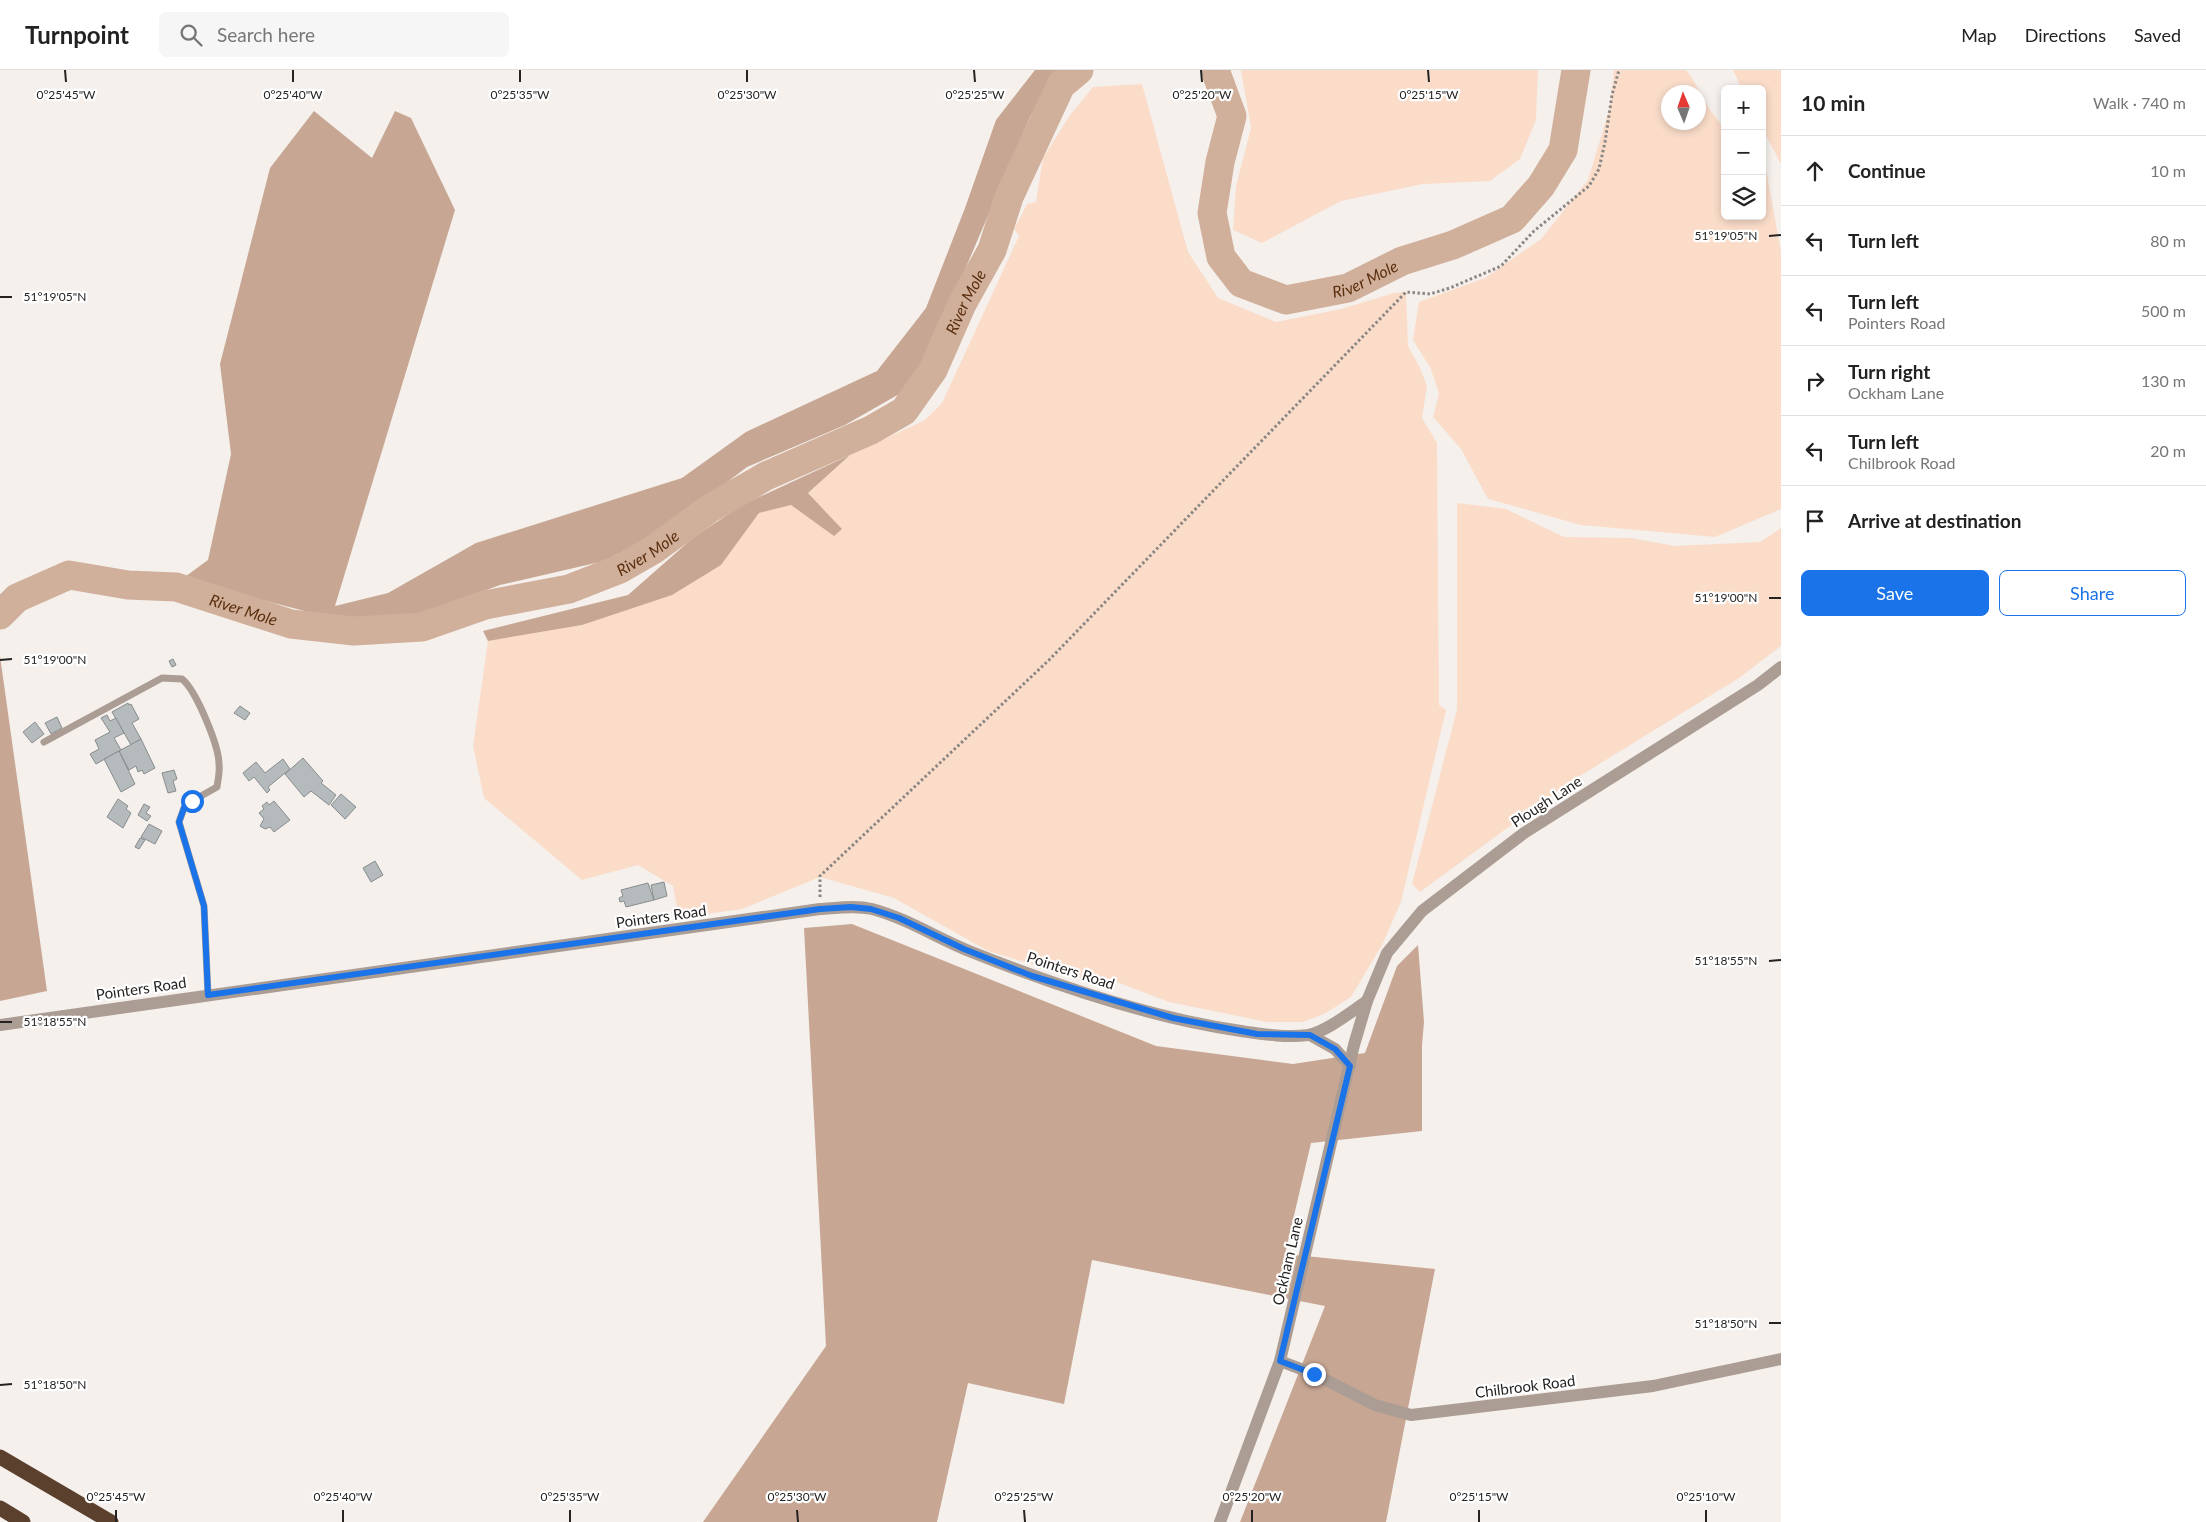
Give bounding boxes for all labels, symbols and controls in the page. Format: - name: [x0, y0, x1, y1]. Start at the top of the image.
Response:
- search box: [159, 12, 509, 57]
- text: Turnpoint: [25, 20, 129, 49]
- icon: search: [177, 21, 205, 49]
- text: Search here: [217, 23, 315, 46]
- text: Map: [1961, 24, 1997, 46]
- text: Directions: [2025, 24, 2106, 46]
- text: Saved: [2134, 24, 2181, 46]
- north arrow: [1661, 85, 1706, 130]
- map controls: [1721, 85, 1766, 220]
- button: +: [1721, 85, 1766, 130]
- text: 0°25'45"W: [36, 87, 96, 102]
- text: 0°25'40"W: [263, 87, 323, 102]
- text: 0°25'35"W: [490, 87, 550, 102]
- text: 0°25'30"W: [717, 87, 777, 102]
- text: 0°25'25"W: [945, 87, 1005, 102]
- text: 0°25'20"W: [1172, 87, 1232, 102]
- text: 0°25'15"W: [1399, 87, 1459, 102]
- text: 10 min: [1801, 90, 1865, 115]
- text: Walk · 740 m: [2093, 93, 2186, 112]
- button: −: [1721, 130, 1766, 175]
- icon: ahead: [1801, 157, 1829, 185]
- text: Continue: [1848, 159, 1926, 182]
- text: 10 m: [2150, 161, 2186, 180]
- button: layers: [1721, 175, 1766, 220]
- icon: left: [1801, 227, 1829, 255]
- text: 51°19'05"N: [1695, 228, 1757, 243]
- text: Turn left: [1848, 229, 1919, 252]
- text: 80 m: [2150, 231, 2186, 250]
- water label: River Mole: [1330, 255, 1401, 300]
- water label: River Mole: [941, 265, 989, 337]
- text: 51°19'05"N: [24, 289, 86, 304]
- text: Turn left: [1848, 290, 1919, 313]
- icon: left: [1801, 297, 1829, 325]
- text: 500 m: [2141, 301, 2186, 320]
- text: Pointers Road: [1848, 313, 1945, 332]
- text: Turn right: [1848, 360, 1930, 383]
- icon: right: [1801, 367, 1829, 395]
- text: 130 m: [2141, 371, 2186, 390]
- text: Ockham Lane: [1848, 383, 1944, 402]
- text: Turn left: [1848, 430, 1919, 453]
- icon: left: [1801, 437, 1829, 465]
- text: 20 m: [2150, 441, 2186, 460]
- text: Chilbrook Road: [1848, 453, 1956, 472]
- icon: arrive: [1801, 507, 1829, 535]
- text: Arrive at destination: [1848, 509, 2021, 532]
- water label: River Mole: [613, 525, 682, 579]
- button: Save: [1801, 570, 1989, 616]
- button: Share: [1999, 570, 2186, 616]
- water label: River Mole: [208, 589, 280, 629]
- text: 51°19'00"N: [1695, 590, 1757, 605]
- text: 51°19'00"N: [24, 652, 86, 667]
- street label: Plough Lane: [1507, 771, 1585, 831]
- route start: [181, 790, 204, 813]
- street label: Pointers Road: [615, 901, 707, 931]
- street label: Pointers Road: [1025, 947, 1117, 993]
- text: 51°18'55"N: [1695, 953, 1757, 968]
- street label: Pointers Road: [95, 973, 187, 1003]
- text: 51°18'55"N: [24, 1014, 86, 1029]
- street label: Ockham Lane: [1268, 1215, 1306, 1307]
- text: 51°18'50"N: [1695, 1316, 1757, 1331]
- route end: [1303, 1363, 1326, 1386]
- street label: Chilbrook Road: [1474, 1371, 1576, 1401]
- text: 51°18'50"N: [24, 1377, 86, 1392]
- text: 0°25'45"W: [86, 1489, 146, 1504]
- text: 0°25'40"W: [313, 1489, 373, 1504]
- text: 0°25'35"W: [540, 1489, 600, 1504]
- text: 0°25'30"W: [767, 1489, 827, 1504]
- text: 0°25'25"W: [994, 1489, 1054, 1504]
- text: 0°25'20"W: [1222, 1489, 1282, 1504]
- text: 0°25'15"W: [1449, 1489, 1509, 1504]
- text: 0°25'10"W: [1676, 1489, 1736, 1504]

